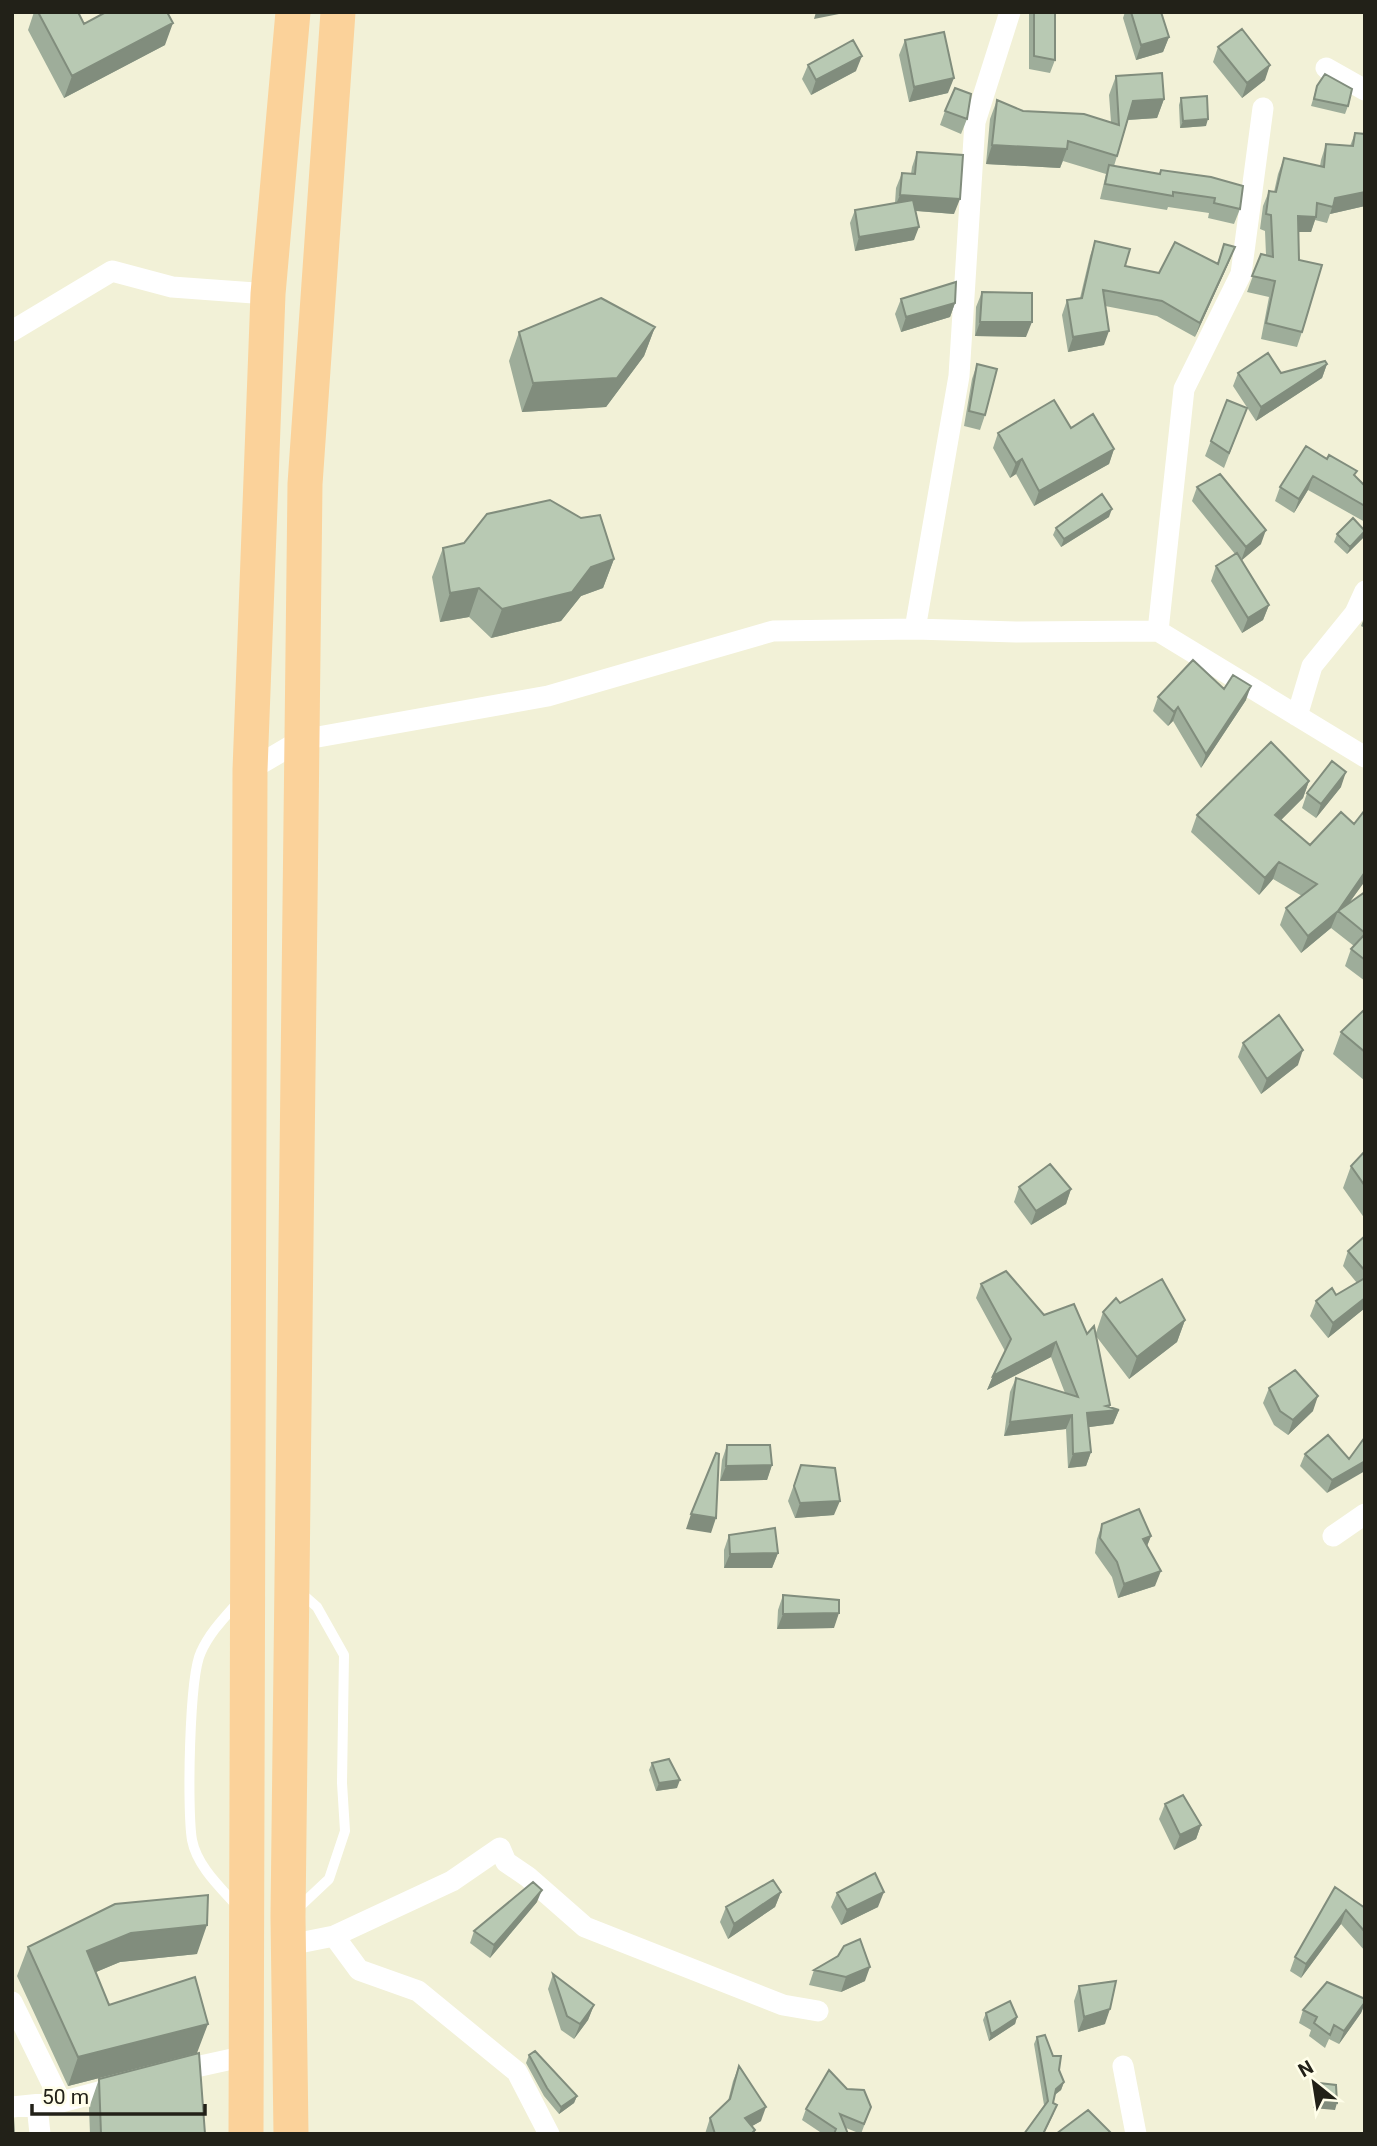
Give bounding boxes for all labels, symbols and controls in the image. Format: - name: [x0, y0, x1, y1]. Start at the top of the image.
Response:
- north arrow: [1279, 2048, 1349, 2118]
- text: N: [1294, 2055, 1317, 2082]
- scale bar: [32, 2072, 205, 2116]
- text: 50 m: [42, 2085, 89, 2109]

